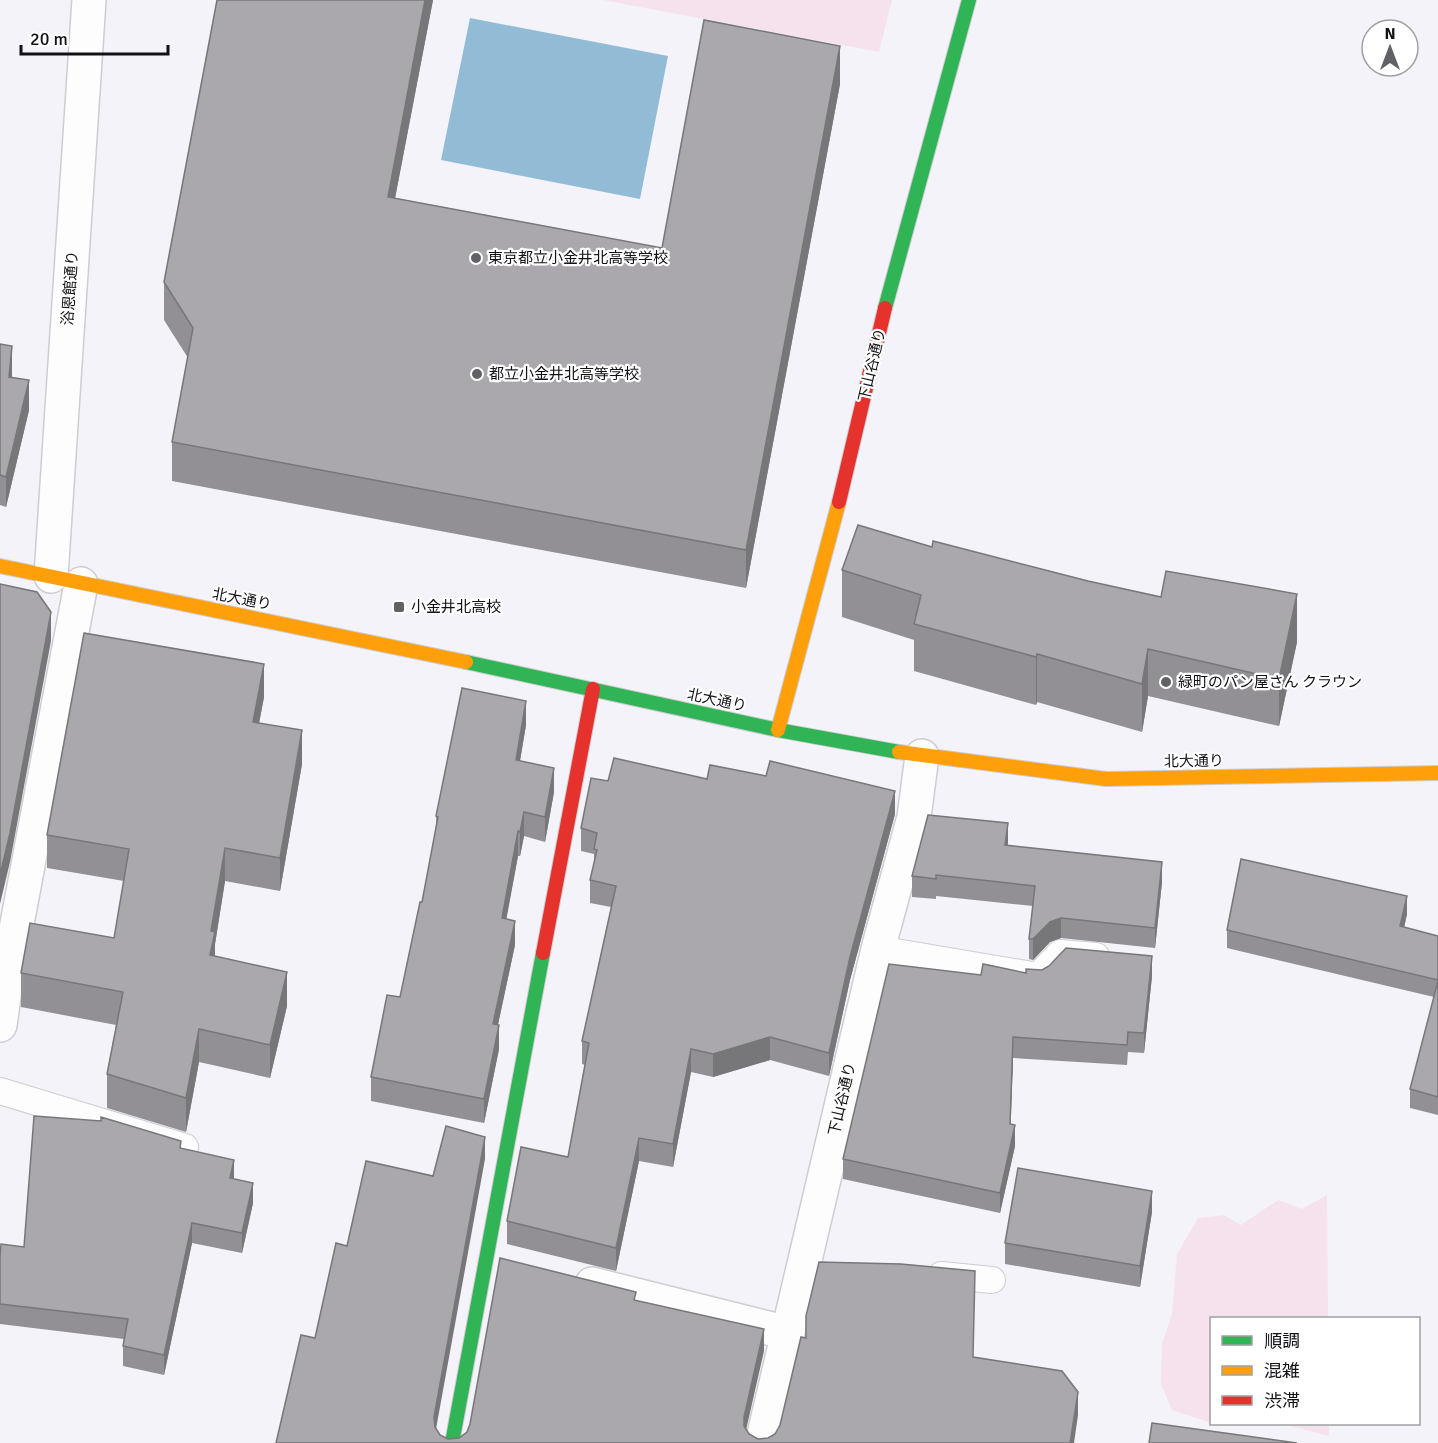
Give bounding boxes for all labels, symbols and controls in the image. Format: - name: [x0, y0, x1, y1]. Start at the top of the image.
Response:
- scale bar: [21, 18, 168, 56]
- north arrow: [1360, 18, 1420, 78]
- text: N: [1384, 24, 1396, 44]
- text: 20 m: [30, 28, 68, 50]
- place label: 東京都立小金井北高等学校: [488, 249, 668, 267]
- street label: 浴恩館通り: [58, 250, 82, 326]
- marker: 東京都立小金井北高等学校: [469, 251, 483, 265]
- street label: 下山谷通り: [855, 326, 889, 404]
- place label: 都立小金井北高等学校: [489, 365, 639, 383]
- marker: 都立小金井北高等学校: [470, 367, 484, 381]
- street label: 北大通り: [211, 584, 273, 614]
- place label: 小金井北高校: [411, 598, 501, 616]
- marker: 小金井北高校: [392, 600, 406, 614]
- place label: 緑町のパン屋さん クラウン: [1178, 673, 1362, 691]
- marker: 緑町のパン屋さん クラウン: [1159, 675, 1173, 689]
- street label: 北大通り: [686, 685, 748, 715]
- street label: 北大通り: [1164, 751, 1224, 771]
- street label: 下山谷通り: [825, 1060, 859, 1138]
- legend: [1210, 1317, 1420, 1425]
- text: 順調: [1264, 1330, 1300, 1352]
- text: 混雑: [1264, 1360, 1300, 1382]
- text: 渋滞: [1264, 1390, 1300, 1412]

